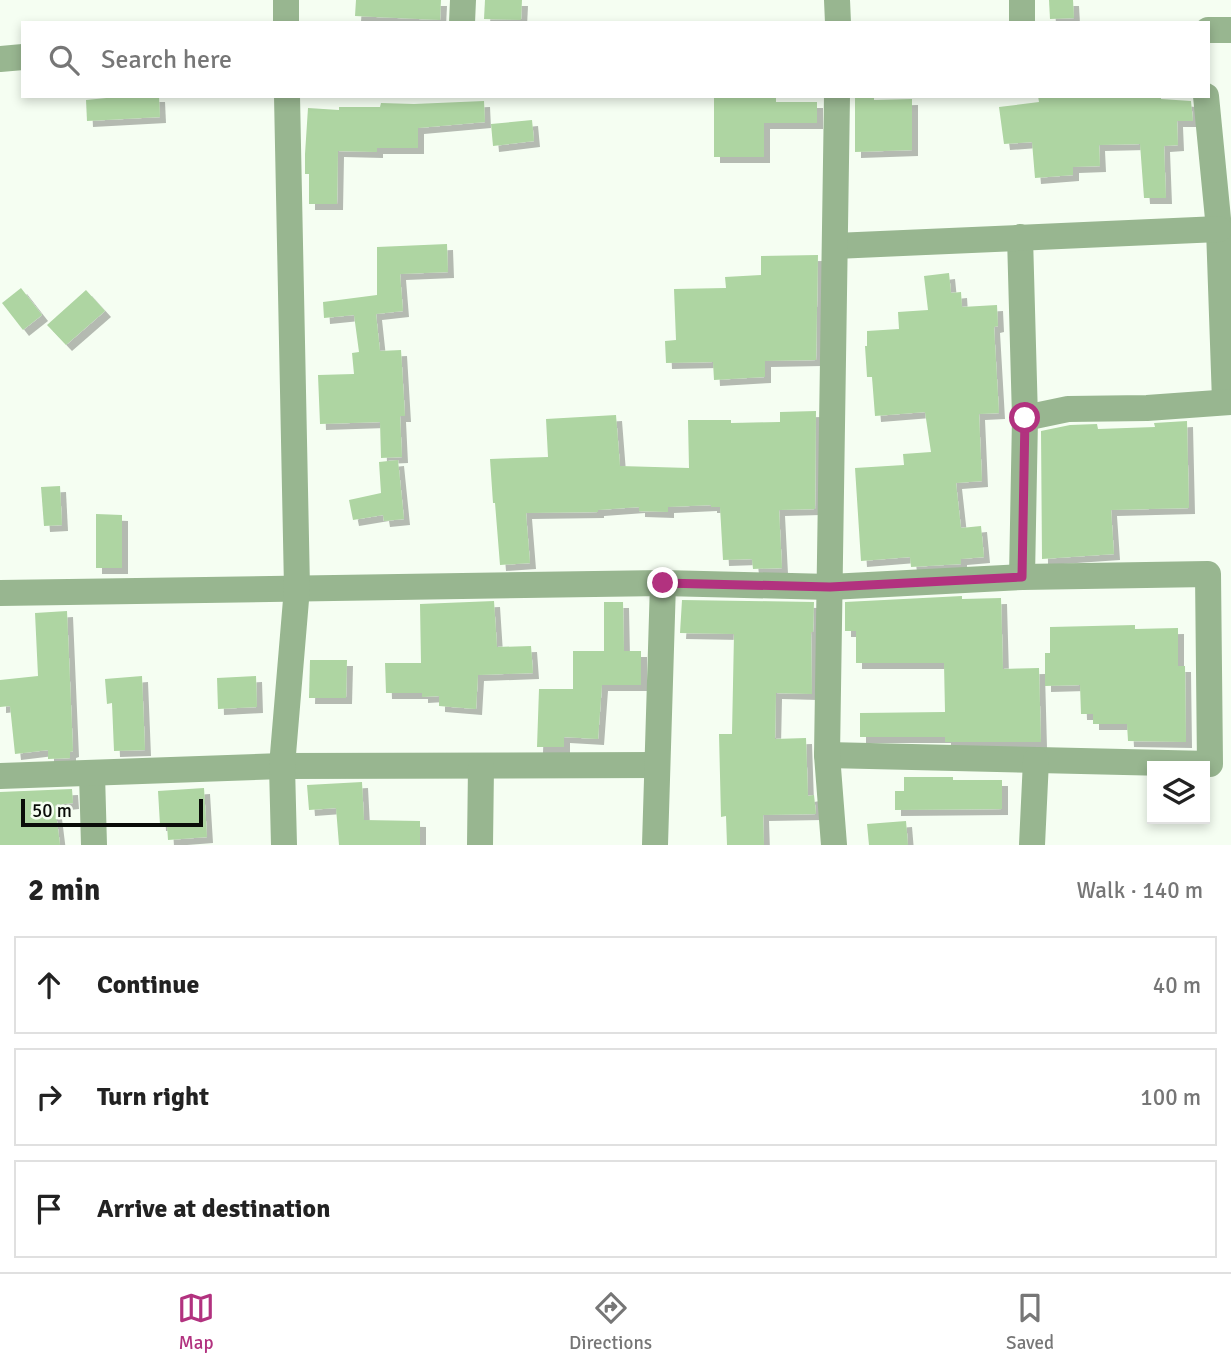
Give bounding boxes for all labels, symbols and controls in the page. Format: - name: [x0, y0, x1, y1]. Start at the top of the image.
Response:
- search box: [21, 21, 1210, 98]
- icon: search: [45, 41, 83, 79]
- text: Search here: [101, 44, 232, 76]
- route start: [1009, 402, 1040, 433]
- route end: [647, 567, 678, 598]
- map controls: [1147, 761, 1210, 824]
- button: layers: [1147, 761, 1210, 824]
- scale bar: [21, 796, 203, 828]
- text: 50 m: [32, 799, 72, 823]
- text: 2 min: [28, 872, 100, 909]
- text: Walk · 140 m: [1077, 876, 1203, 905]
- icon: ahead: [30, 966, 68, 1004]
- text: Continue: [97, 969, 199, 1001]
- text: 40 m: [1153, 971, 1201, 1000]
- icon: right: [30, 1078, 68, 1116]
- text: Turn right: [97, 1081, 209, 1113]
- text: 100 m: [1140, 1083, 1201, 1112]
- icon: arrive: [30, 1190, 68, 1228]
- text: Arrive at destination: [97, 1193, 330, 1225]
- tab: Map: [177, 1289, 215, 1355]
- tab: Directions: [569, 1289, 652, 1355]
- tab: Saved: [1006, 1289, 1054, 1355]

